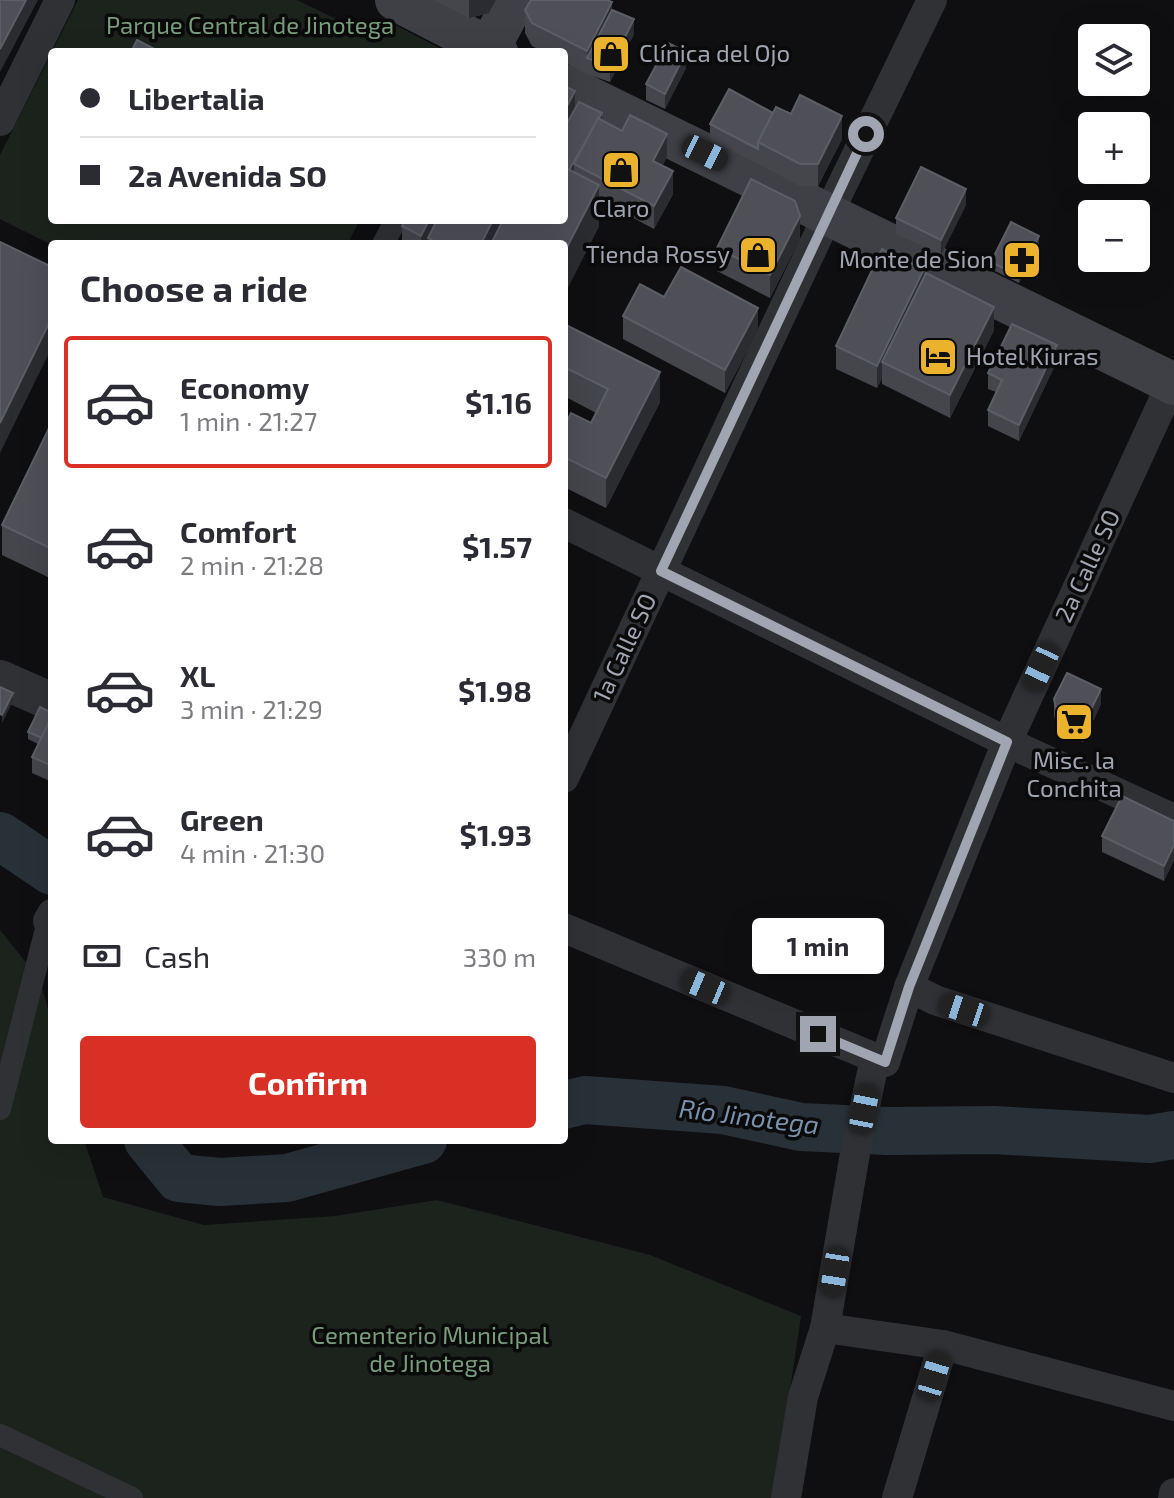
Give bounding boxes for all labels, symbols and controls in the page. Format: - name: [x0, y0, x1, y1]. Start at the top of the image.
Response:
- park label: Parque Central de Jinotega: [106, 10, 394, 39]
- map controls: [1078, 24, 1150, 272]
- button: layers: [1078, 24, 1150, 96]
- shop icon: Clínica del Ojo: [590, 33, 632, 75]
- place label: Clínica del Ojo: [639, 38, 790, 67]
- text: Libertalia: [128, 80, 265, 116]
- button: +: [1078, 112, 1150, 184]
- route start: [848, 116, 884, 152]
- car: [678, 132, 732, 174]
- shop icon: Claro: [600, 149, 642, 191]
- text: 2a Avenida SO: [128, 157, 327, 193]
- place label: Claro: [593, 193, 649, 222]
- button: −: [1078, 200, 1150, 272]
- shop icon: Tienda Rossy: [737, 234, 779, 276]
- place label: Tienda Rossy: [586, 239, 730, 268]
- pharmacy icon: Monte de Sion: [1001, 239, 1043, 281]
- place label: Monte de Sion: [839, 244, 994, 273]
- text: Choose a ride: [80, 266, 308, 309]
- hotel icon: Hotel Kiuras: [917, 336, 959, 378]
- place label: Hotel Kiuras: [966, 341, 1098, 370]
- icon: car: [84, 366, 156, 438]
- text: Economy: [180, 369, 309, 405]
- text: $1.16: [465, 384, 532, 420]
- text: 1 min · 21:27: [180, 405, 317, 436]
- street label: 2a Calle SO: [1048, 504, 1125, 626]
- icon: car: [84, 510, 156, 582]
- text: Comfort: [180, 513, 297, 549]
- text: $1.57: [462, 528, 532, 564]
- text: 2 min · 21:28: [180, 549, 324, 580]
- street label: 1a Calle SO: [586, 588, 661, 706]
- car: [1020, 640, 1062, 694]
- icon: car: [84, 654, 156, 726]
- text: XL: [180, 657, 215, 693]
- text: $1.98: [458, 672, 532, 708]
- text: 3 min · 21:29: [180, 693, 323, 724]
- supermarket icon: Misc. la Conchita: [1053, 701, 1095, 743]
- place label: Misc. la Conchita: [1026, 745, 1122, 802]
- icon: car: [84, 798, 156, 870]
- text: Green: [180, 801, 264, 837]
- text: $1.93: [460, 816, 532, 852]
- text: 4 min · 21:30: [180, 837, 325, 868]
- callout: 1 min: [752, 918, 884, 974]
- text: 1 min: [787, 930, 849, 961]
- icon: cash: [80, 934, 124, 978]
- text: Cash: [144, 938, 210, 974]
- text: 330 m: [463, 941, 536, 972]
- car: [678, 967, 732, 1007]
- car: [937, 991, 991, 1029]
- route end: [800, 1016, 836, 1052]
- button: Confirm: [80, 1036, 536, 1128]
- car: [848, 1083, 880, 1135]
- water label: Río Jinotega: [677, 1092, 821, 1139]
- car: [819, 1246, 851, 1298]
- park label: Cementerio Municipal de Jinotega: [311, 1320, 549, 1377]
- car: [916, 1350, 952, 1402]

